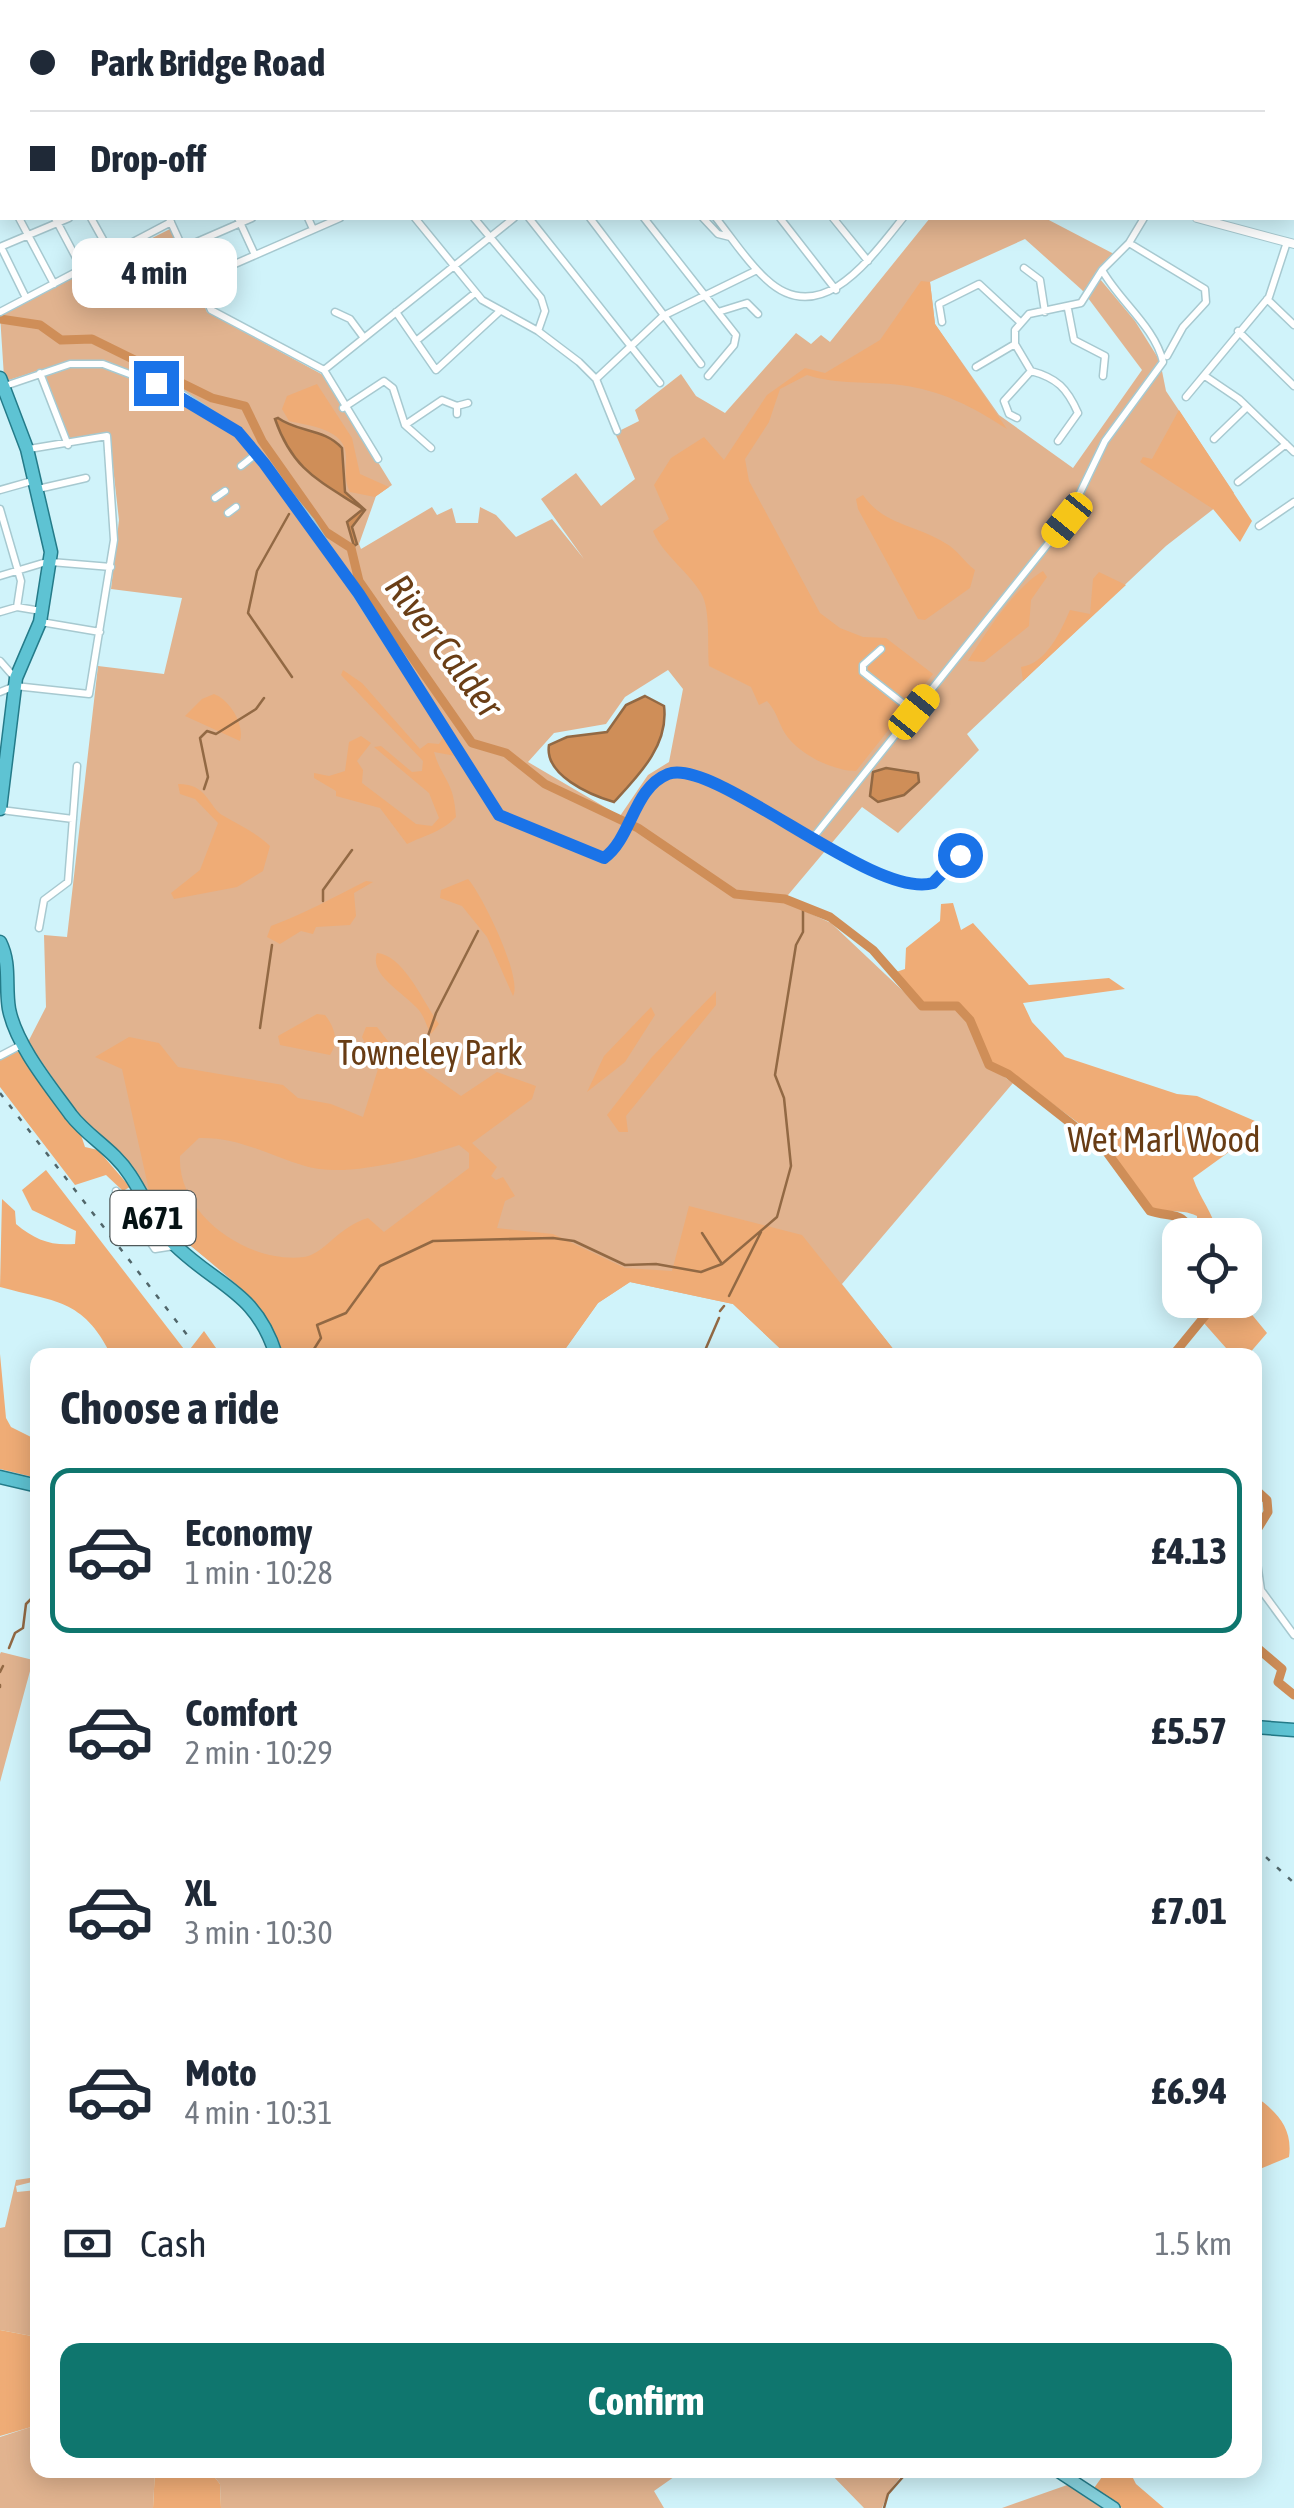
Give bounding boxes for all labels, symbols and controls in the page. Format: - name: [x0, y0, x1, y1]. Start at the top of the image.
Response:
- text: Park Bridge Road: [90, 41, 325, 84]
- text: Drop-off: [90, 137, 206, 180]
- callout: 4 min: [74, 238, 238, 308]
- text: 4 min: [122, 254, 187, 291]
- route end: [134, 361, 179, 406]
- car: [1036, 487, 1098, 553]
- water label: River Calder: [377, 566, 513, 727]
- car: [883, 679, 945, 745]
- route start: [938, 833, 983, 878]
- park label: Towneley Park: [337, 1032, 523, 1072]
- park label: Wet Marl Wood: [1067, 1119, 1261, 1159]
- road number: A671: [110, 1191, 196, 1245]
- map controls: [1162, 1218, 1262, 1318]
- button: locate: [1162, 1218, 1262, 1318]
- text: Choose a ride: [60, 1382, 279, 1434]
- icon: car: [65, 1506, 155, 1596]
- text: Economy: [185, 1511, 312, 1554]
- text: £4.13: [1151, 1529, 1227, 1572]
- text: 1 min · 10:28: [185, 1554, 332, 1591]
- icon: car: [65, 1686, 155, 1776]
- text: Comfort: [185, 1691, 297, 1734]
- text: £5.57: [1151, 1709, 1227, 1752]
- text: 2 min · 10:29: [185, 1734, 332, 1771]
- icon: car: [65, 1866, 155, 1956]
- text: XL: [185, 1871, 217, 1914]
- text: £7.01: [1151, 1889, 1227, 1932]
- text: 3 min · 10:30: [185, 1914, 332, 1951]
- icon: car: [65, 2046, 155, 2136]
- text: Moto: [185, 2051, 257, 2094]
- text: £6.94: [1151, 2069, 1227, 2112]
- text: 4 min · 10:31: [185, 2094, 332, 2131]
- icon: cash: [60, 2216, 115, 2271]
- text: Cash: [140, 2222, 207, 2265]
- text: 1.5 km: [1155, 2225, 1232, 2262]
- button: Confirm: [60, 2343, 1232, 2458]

